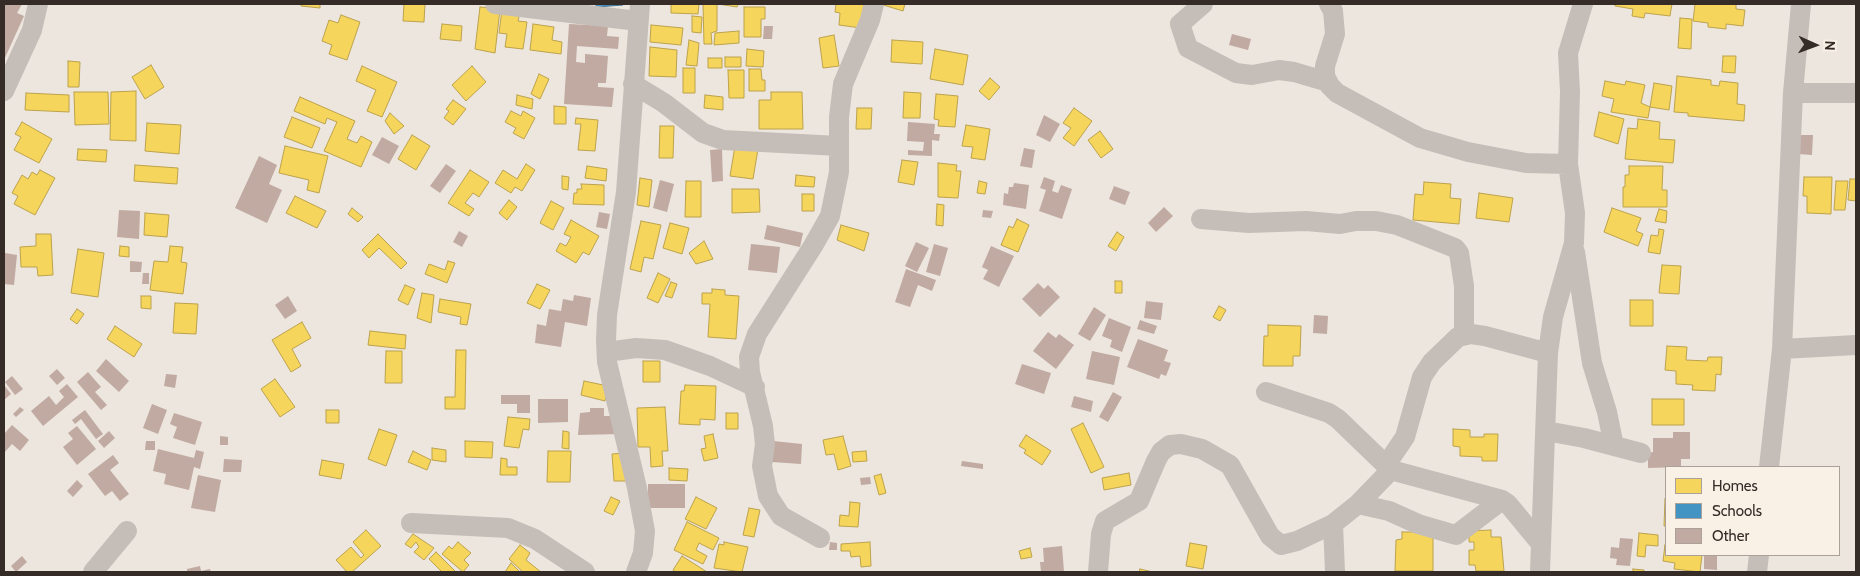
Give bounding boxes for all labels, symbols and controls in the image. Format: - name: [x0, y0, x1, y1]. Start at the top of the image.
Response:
- north arrow: [1790, 20, 1840, 70]
- text: N: [1821, 40, 1839, 51]
- legend: [1665, 466, 1840, 556]
- text: Homes: [1712, 477, 1758, 495]
- text: Schools: [1712, 502, 1762, 520]
- text: Other: [1712, 527, 1749, 545]

